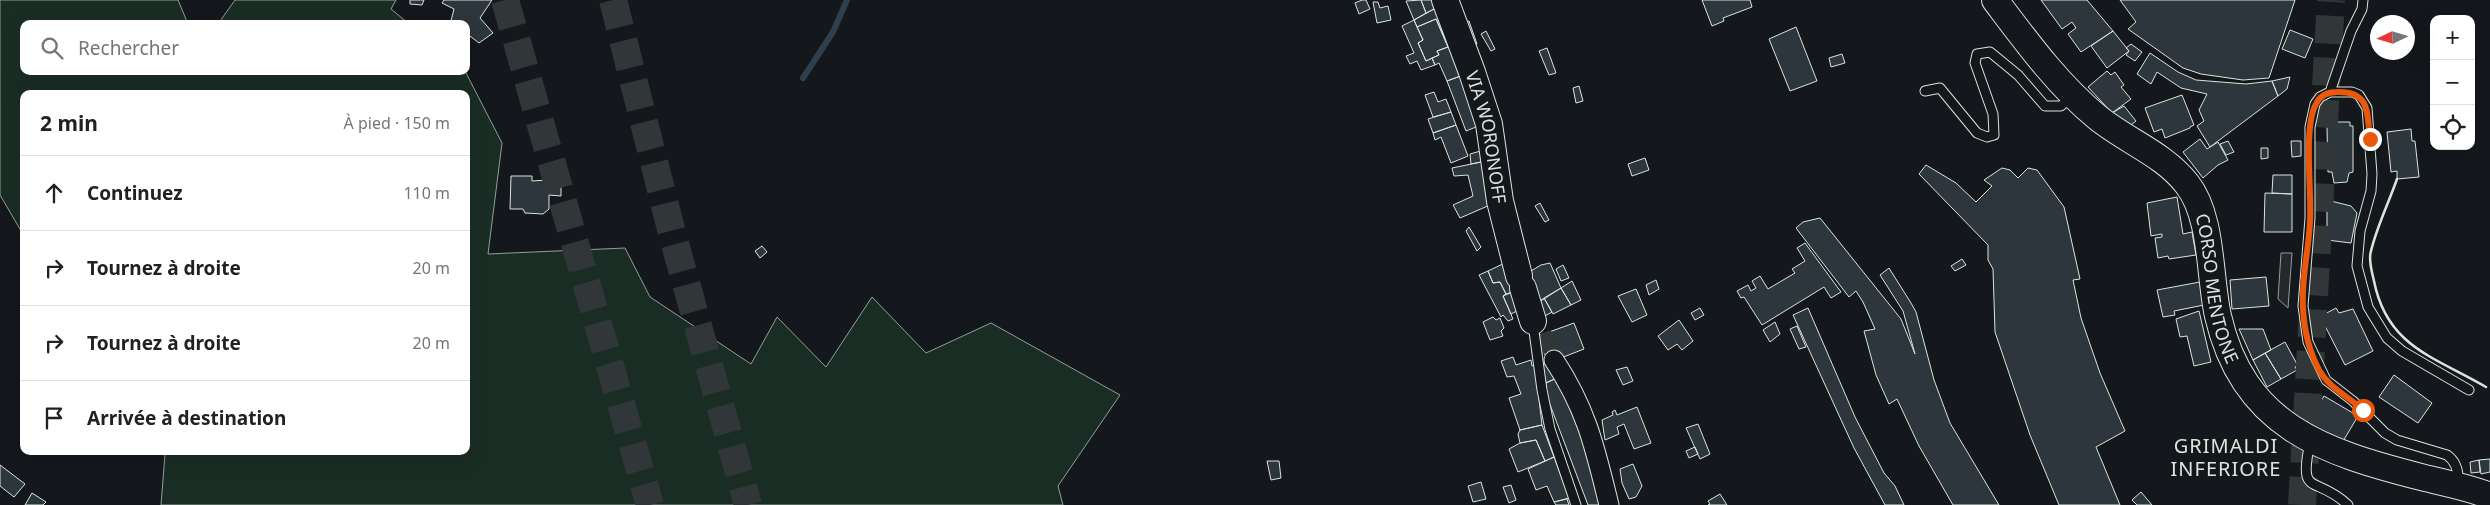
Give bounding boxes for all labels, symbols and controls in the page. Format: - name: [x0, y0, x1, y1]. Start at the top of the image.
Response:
- north arrow: [2370, 15, 2415, 60]
- map controls: [2430, 15, 2475, 150]
- button: +: [2430, 15, 2475, 60]
- search box: [20, 20, 470, 75]
- icon: search: [38, 34, 66, 62]
- text: Rechercher: [78, 35, 179, 61]
- button: −: [2430, 60, 2475, 105]
- street label: VIA WORONOFF: [1460, 68, 1512, 205]
- button: locate: [2430, 105, 2475, 150]
- text: 2 min: [40, 109, 98, 137]
- text: À pied · 150 m: [344, 112, 450, 134]
- route end: [2359, 128, 2382, 151]
- icon: ahead: [40, 179, 68, 207]
- text: Continuez: [87, 180, 183, 206]
- text: 110 m: [403, 182, 450, 204]
- street label: CORSO MENTONE: [2190, 211, 2245, 367]
- icon: right: [40, 254, 68, 282]
- text: Tournez à droite: [87, 255, 241, 281]
- text: 20 m: [413, 257, 450, 279]
- icon: right: [40, 329, 68, 357]
- text: Tournez à droite: [87, 330, 241, 356]
- text: 20 m: [413, 332, 450, 354]
- route start: [2352, 399, 2375, 422]
- icon: arrive: [40, 404, 68, 432]
- text: Arrivée à destination: [87, 405, 286, 431]
- district label: GRIMALDI INFERIORE: [2171, 432, 2281, 482]

